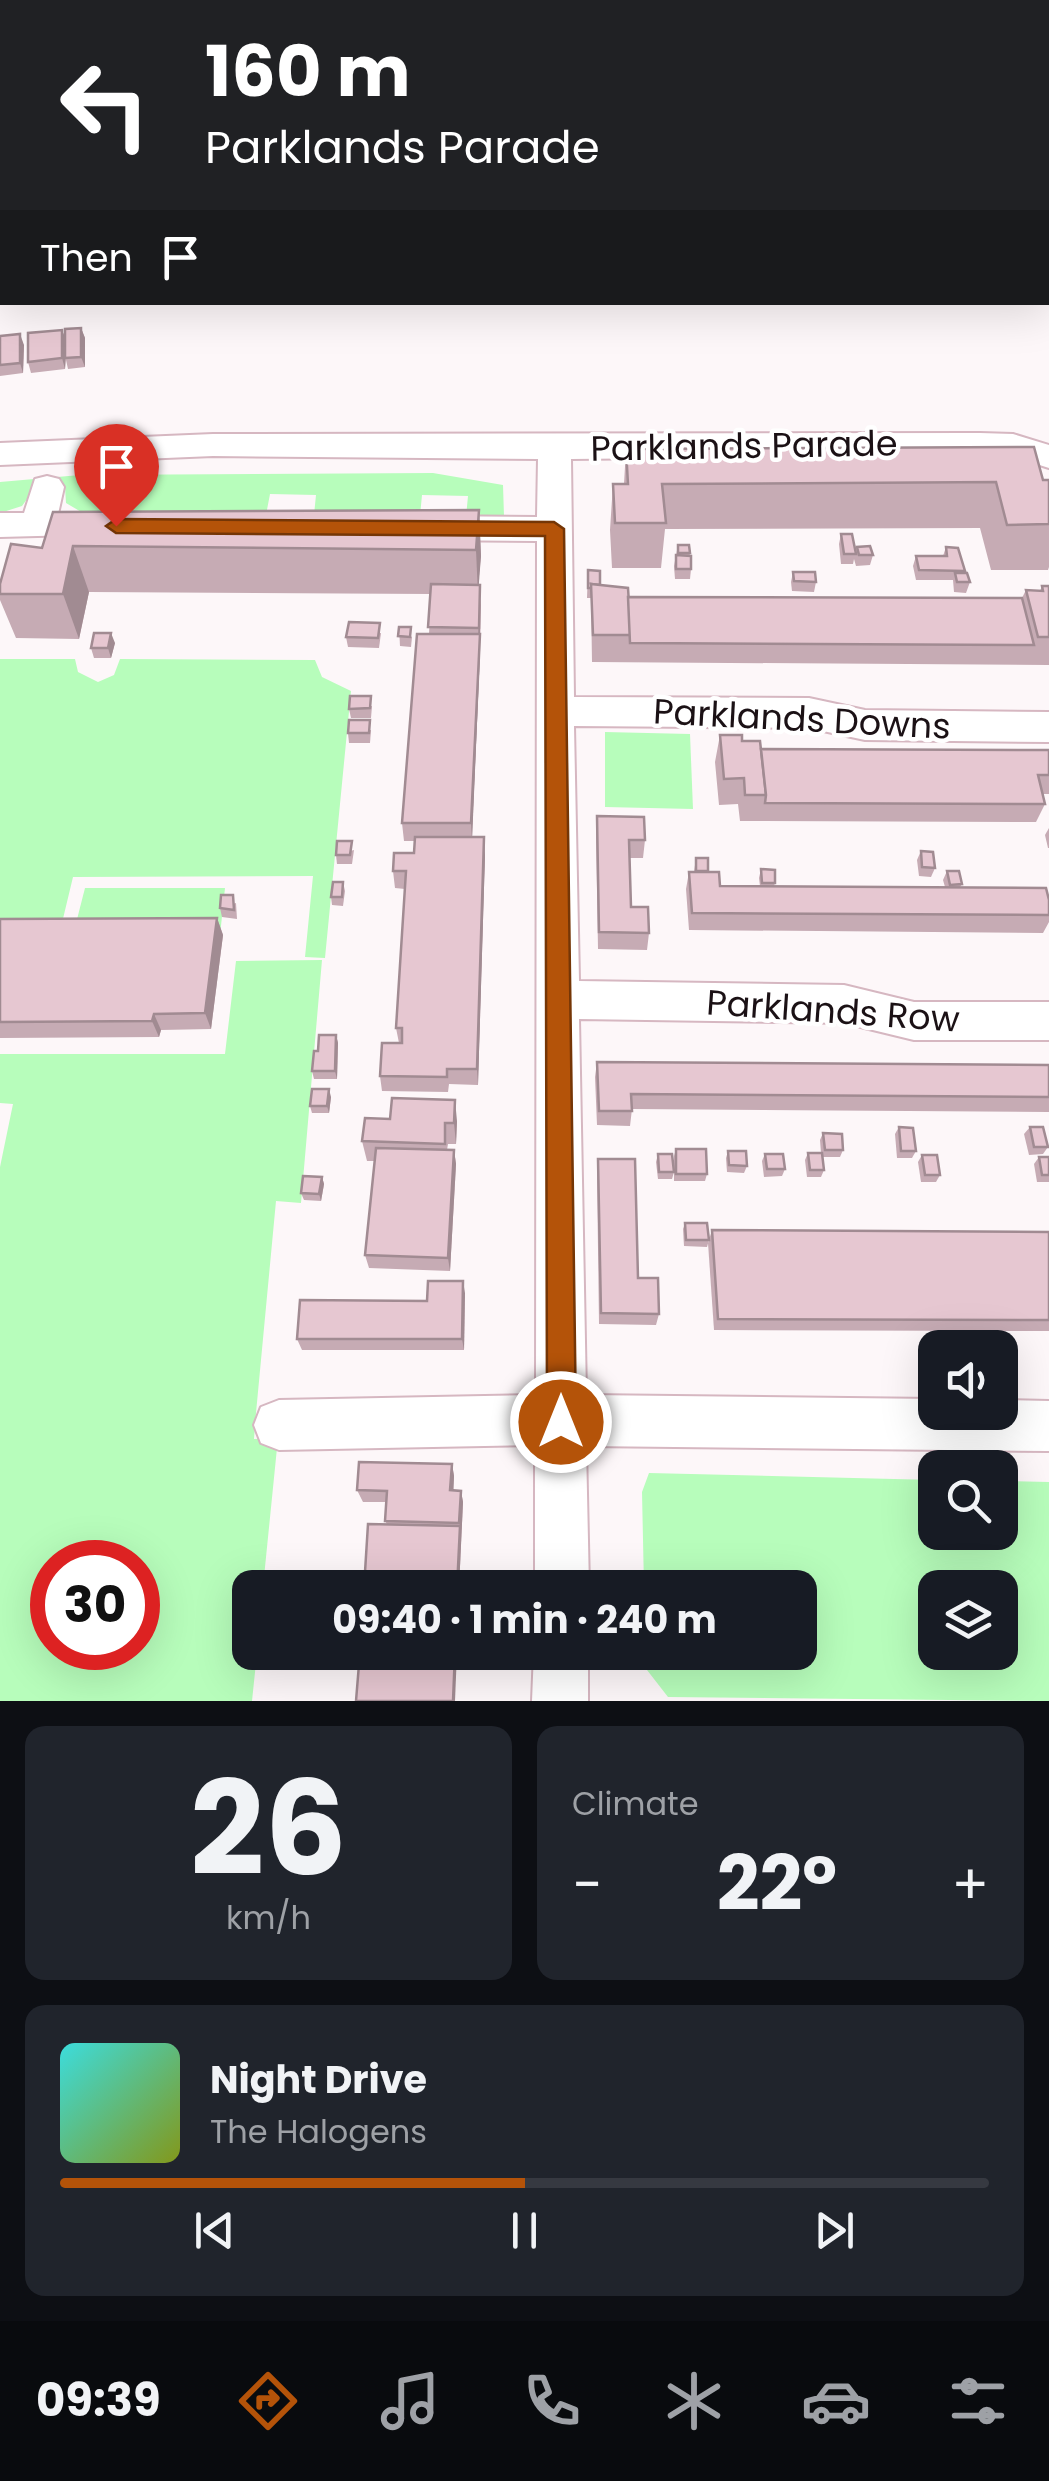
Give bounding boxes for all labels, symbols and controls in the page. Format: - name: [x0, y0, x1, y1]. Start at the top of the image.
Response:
- text: 160 m: [205, 22, 411, 121]
- icon: left: [40, 40, 170, 170]
- text: Parklands Parade: [205, 116, 600, 179]
- icon: arrive: [153, 230, 208, 285]
- text: Then: [40, 231, 133, 284]
- street label: Parklands Parade: [590, 418, 898, 473]
- pin: [74, 424, 159, 527]
- icon: arrive: [89, 439, 144, 494]
- street label: Parklands Downs: [652, 686, 952, 751]
- street label: Parklands Row: [705, 977, 961, 1044]
- map controls: [918, 1330, 1018, 1670]
- button: sound: [918, 1330, 1018, 1430]
- position arrow: [509, 1370, 613, 1474]
- button: search: [918, 1450, 1018, 1550]
- speed limit sign: 30: [30, 1540, 160, 1670]
- button: layers: [918, 1570, 1018, 1670]
- text: 09:40 · 1 min · 240 m: [332, 1593, 717, 1646]
- text: 26: [190, 1737, 347, 1920]
- text: Climate: [572, 1781, 699, 1826]
- text: 22°: [717, 1831, 837, 1936]
- text: −: [572, 1846, 602, 1923]
- text: +: [951, 1846, 989, 1923]
- text: km/h: [226, 1895, 311, 1940]
- text: Night Drive: [210, 2053, 427, 2106]
- text: The Halogens: [210, 2109, 427, 2154]
- icon: previous: [187, 2203, 242, 2258]
- icon: pause: [497, 2203, 552, 2258]
- icon: next: [807, 2203, 862, 2258]
- icon: directions: [233, 2366, 303, 2436]
- icon: music: [375, 2366, 445, 2436]
- icon: phone: [517, 2366, 587, 2436]
- icon: climate: [659, 2366, 729, 2436]
- icon: car: [801, 2366, 871, 2436]
- icon: filters: [943, 2366, 1013, 2436]
- text: 09:39: [36, 2369, 161, 2432]

